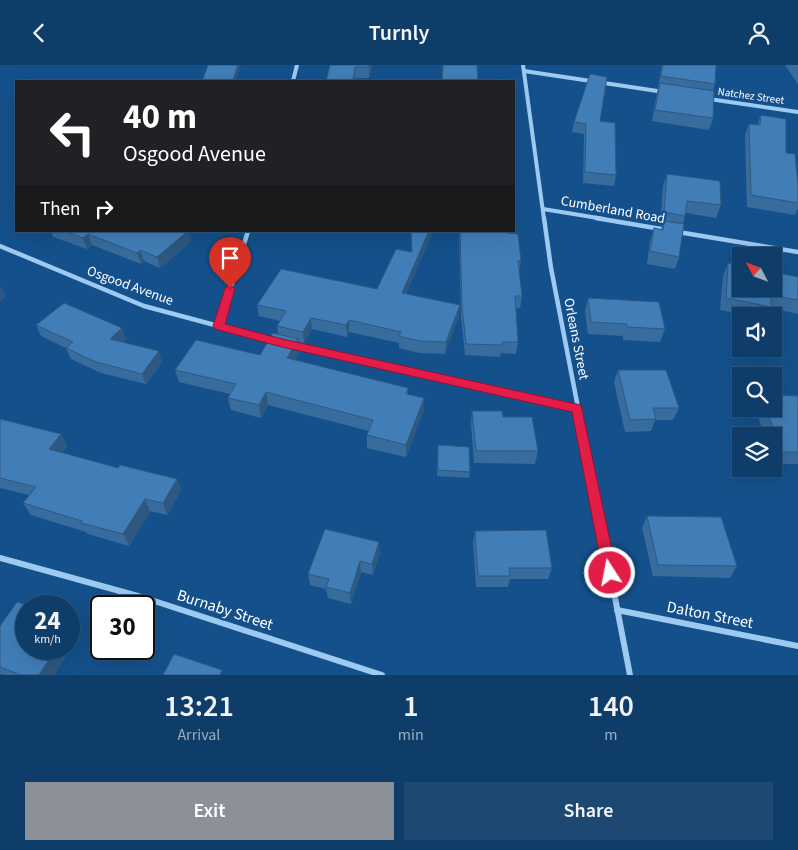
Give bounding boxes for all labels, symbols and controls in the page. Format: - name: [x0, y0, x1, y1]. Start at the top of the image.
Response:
- text: Turnly: [369, 17, 429, 49]
- icon: back: [25, 19, 53, 47]
- icon: person: [745, 19, 773, 47]
- street label: Natchez Street: [717, 84, 785, 108]
- text: 40 m: [123, 92, 197, 142]
- icon: left: [40, 100, 105, 165]
- text: Osgood Avenue: [123, 138, 266, 170]
- street label: Cumberland Road: [559, 191, 667, 229]
- icon: right: [90, 195, 118, 223]
- text: Then: [40, 196, 80, 223]
- pin: [209, 237, 251, 288]
- icon: arrive: [216, 244, 244, 272]
- north arrow: [732, 247, 782, 297]
- map controls: [732, 247, 782, 477]
- street label: Osgood Avenue: [84, 261, 176, 311]
- street label: Orleans Street: [558, 296, 594, 382]
- button: sound: [732, 307, 782, 357]
- button: search: [732, 367, 782, 417]
- button: layers: [732, 427, 782, 477]
- position arrow: [583, 546, 635, 598]
- street label: Burnaby Street: [174, 584, 277, 636]
- speed limit sign: 30: [90, 595, 155, 660]
- street label: Dalton Street: [665, 596, 756, 634]
- text: 24: [34, 603, 61, 639]
- text: km/h: [34, 631, 61, 648]
- text: 13:21: [164, 685, 234, 728]
- text: 1: [403, 685, 419, 728]
- text: 140: [588, 685, 634, 728]
- text: Arrival: [177, 724, 220, 746]
- text: min: [398, 724, 424, 746]
- text: m: [604, 724, 618, 746]
- button: Exit: [25, 782, 394, 840]
- button: Share: [404, 782, 773, 840]

